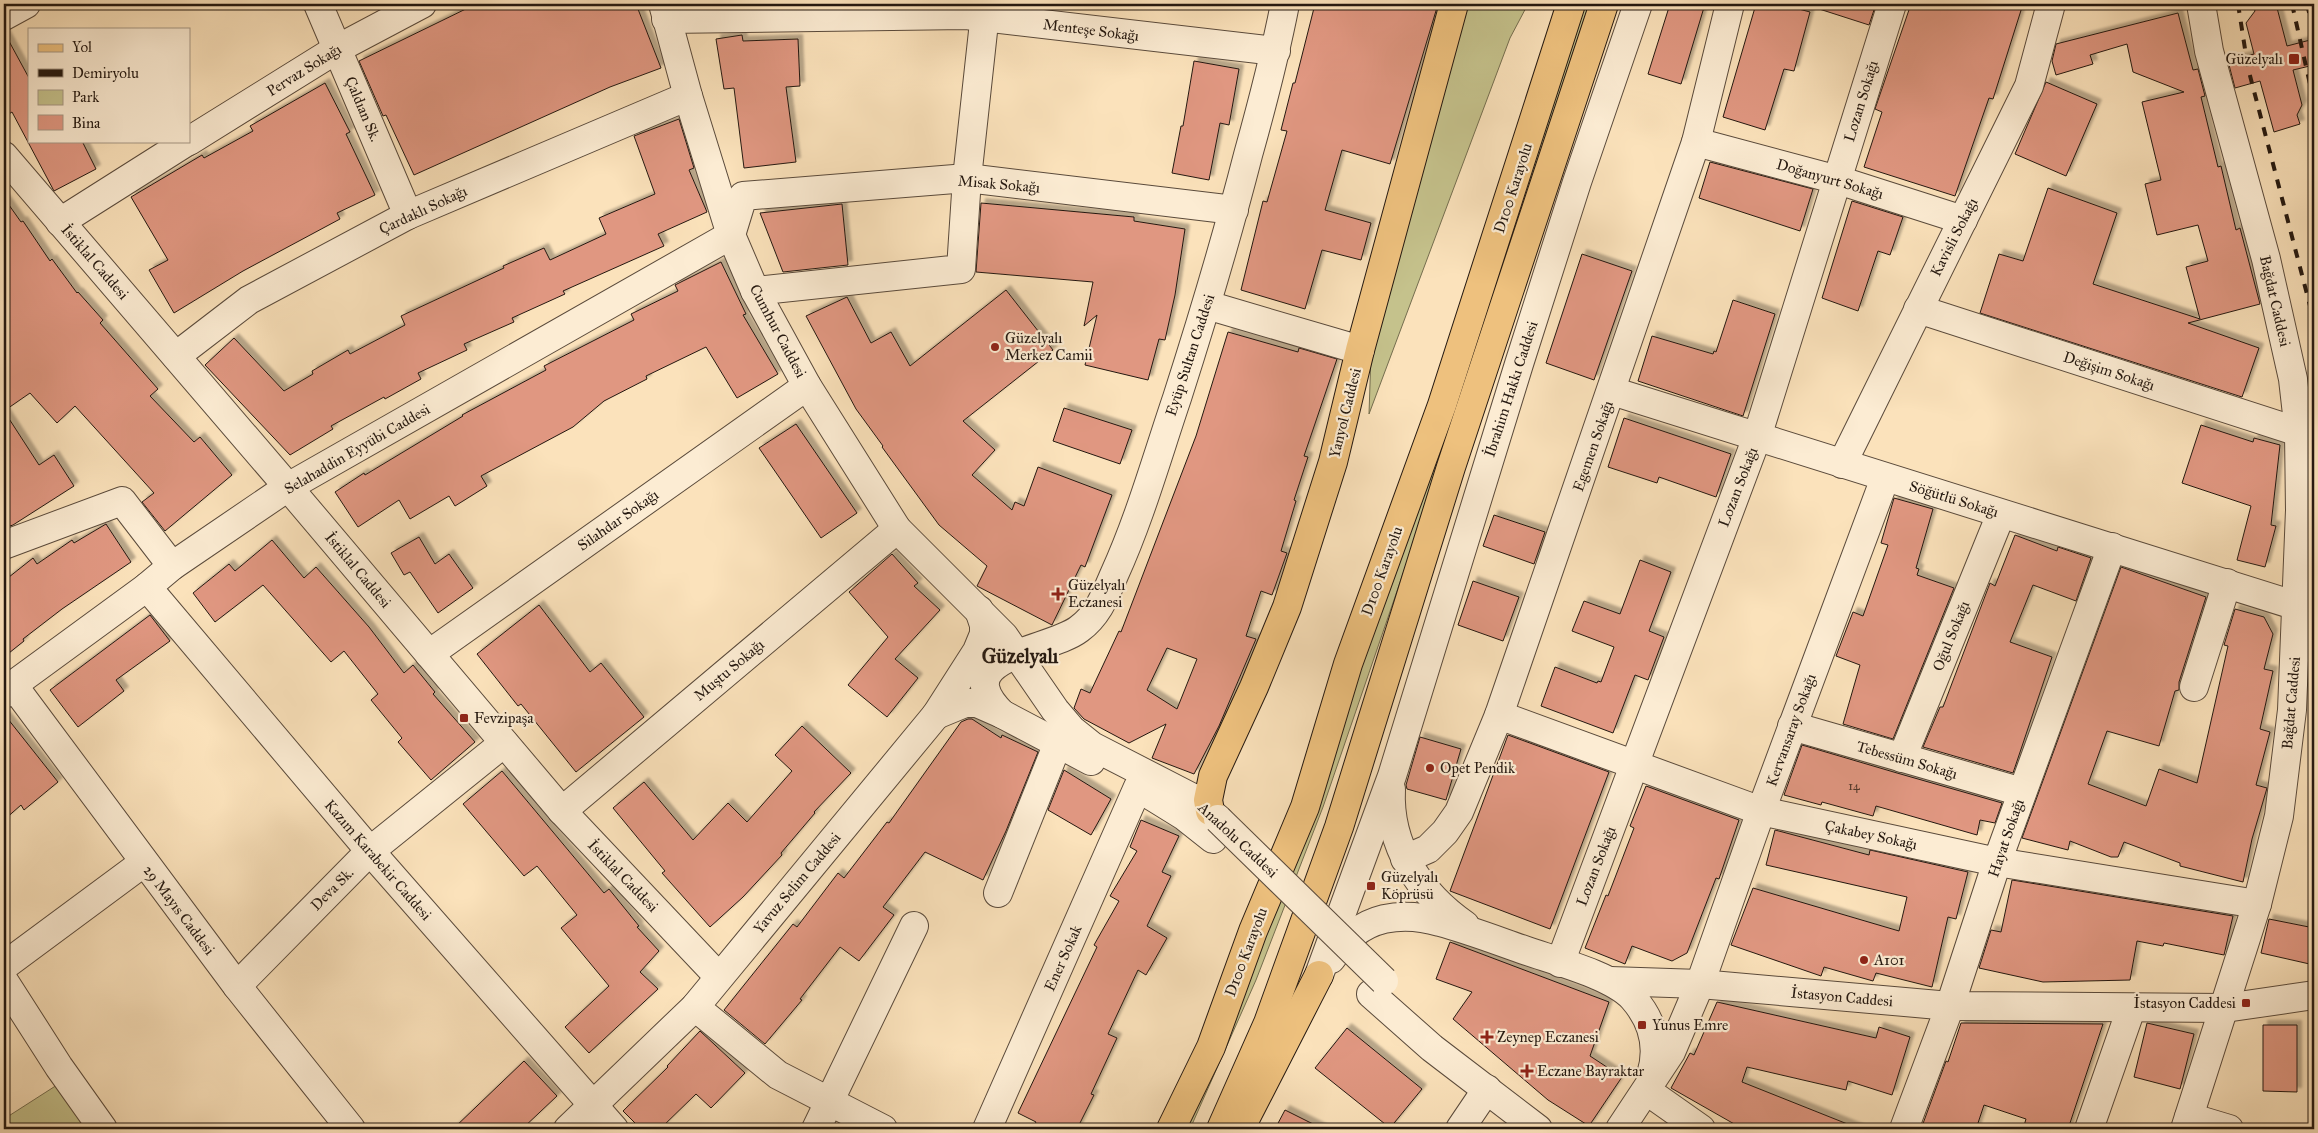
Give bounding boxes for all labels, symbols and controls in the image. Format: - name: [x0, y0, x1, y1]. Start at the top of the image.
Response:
- street label: Menteşe Sokağı: [1042, 15, 1140, 45]
- legend: [28, 28, 190, 142]
- text: Yol: [72, 38, 93, 56]
- street label: Pervaz Sokağı: [263, 40, 345, 100]
- place label: Güzelyalı: [2226, 50, 2283, 68]
- marker: Güzelyalı: [2287, 52, 2301, 66]
- street label: Lozan Sokağı: [1840, 58, 1882, 144]
- text: Demiryolu: [72, 64, 139, 82]
- street label: Çaldıan Sk.: [341, 74, 385, 144]
- text: Park: [72, 88, 99, 106]
- text: Bina: [72, 114, 101, 132]
- street label: D100 Karayolu: [1490, 141, 1536, 235]
- street label: Doğanyurt Sokağı: [1774, 155, 1886, 203]
- street label: Misak Sokağı: [957, 171, 1041, 197]
- street label: Çardaklı Sokağı: [376, 182, 470, 238]
- street label: Kavisli Sokağı: [1927, 195, 1981, 279]
- street label: İstiklal Caddesi: [58, 221, 132, 303]
- street label: Bağdat Caddesi: [2256, 254, 2294, 348]
- street label: Cumhur Caddesi: [746, 281, 810, 381]
- street label: Eyüp Sultan Caddesi: [1162, 292, 1218, 418]
- street label: İbrahim Hakkı Caddesi: [1481, 319, 1541, 459]
- place label: Güzelyalı Merkez Camii: [1005, 329, 1093, 364]
- marker: Güzelyalı Merkez Camii: [989, 341, 1001, 353]
- street label: Değişim Sokağı: [2061, 348, 2157, 394]
- street label: Yanyol Caddesi: [1325, 366, 1365, 460]
- street label: Egemen Sokağı: [1569, 398, 1617, 494]
- street label: Selahaddin Eyyübi Caddesi: [281, 400, 433, 498]
- street label: Lozan Sokağı: [1715, 445, 1761, 529]
- street label: Söğütlü Sokağı: [1907, 477, 2001, 521]
- street label: Silahdar Sokağı: [574, 485, 662, 555]
- street label: D100 Karayolu: [1358, 524, 1406, 618]
- street label: İstiklal Caddesi: [321, 528, 395, 612]
- place label: Güzelyalı Eczanesi: [1068, 576, 1125, 611]
- marker: Güzelyalı Eczanesi: [1052, 588, 1064, 600]
- street label: Oğul Sokağı: [1929, 598, 1973, 674]
- street label: Muştu Sokağı: [690, 635, 768, 705]
- district label: Güzelyalı: [982, 644, 1059, 669]
- street label: Bağdat Caddesi: [2278, 656, 2304, 750]
- street label: Kervansaray Sokağı: [1762, 671, 1820, 789]
- place label: Fevzipaşa: [474, 709, 534, 727]
- marker: Fevzipaşa: [458, 712, 470, 724]
- street label: Tebessüm Sokağı: [1854, 737, 1960, 783]
- place label: Opet Pendik: [1440, 759, 1515, 777]
- marker: Opet Pendik: [1424, 762, 1436, 774]
- house number: 14: [1848, 779, 1860, 793]
- street label: Kazım Karabekir Caddesi: [321, 796, 435, 924]
- street label: Hayat Sokağı: [1984, 796, 2028, 880]
- street label: Anadolu Caddesi: [1194, 798, 1282, 881]
- street label: Çakabey Sokağı: [1823, 816, 1919, 854]
- street label: Lozan Sokağı: [1573, 824, 1619, 908]
- street label: Yavuz Selim Caddesi: [749, 829, 845, 937]
- street label: İstiklal Caddesi: [584, 836, 662, 916]
- street label: 29 Mayıs Caddesi: [139, 862, 219, 958]
- street label: Deva Sk.: [307, 864, 357, 914]
- place label: Güzelyalı Köprüsü: [1381, 868, 1438, 903]
- marker: Güzelyalı Köprüsü: [1365, 880, 1377, 892]
- street label: D100 Karayolu: [1221, 905, 1271, 999]
- street label: Ener Sokak: [1040, 922, 1086, 994]
- place label: A101: [1873, 951, 1905, 969]
- marker: A101: [1858, 954, 1870, 966]
- street label: İstasyon Caddesi: [1790, 984, 1894, 1010]
- place label: İstasyon Caddesi: [2134, 994, 2236, 1012]
- marker: İstasyon Caddesi: [2240, 997, 2252, 1009]
- place label: Yunus Emre: [1652, 1016, 1728, 1034]
- marker: Yunus Emre: [1636, 1019, 1648, 1031]
- place label: Zeynep Eczanesi: [1497, 1028, 1599, 1046]
- marker: Zeynep Eczanesi: [1481, 1031, 1493, 1043]
- place label: Eczane Bayraktar: [1537, 1062, 1645, 1080]
- marker: Eczane Bayraktar: [1521, 1065, 1533, 1077]

